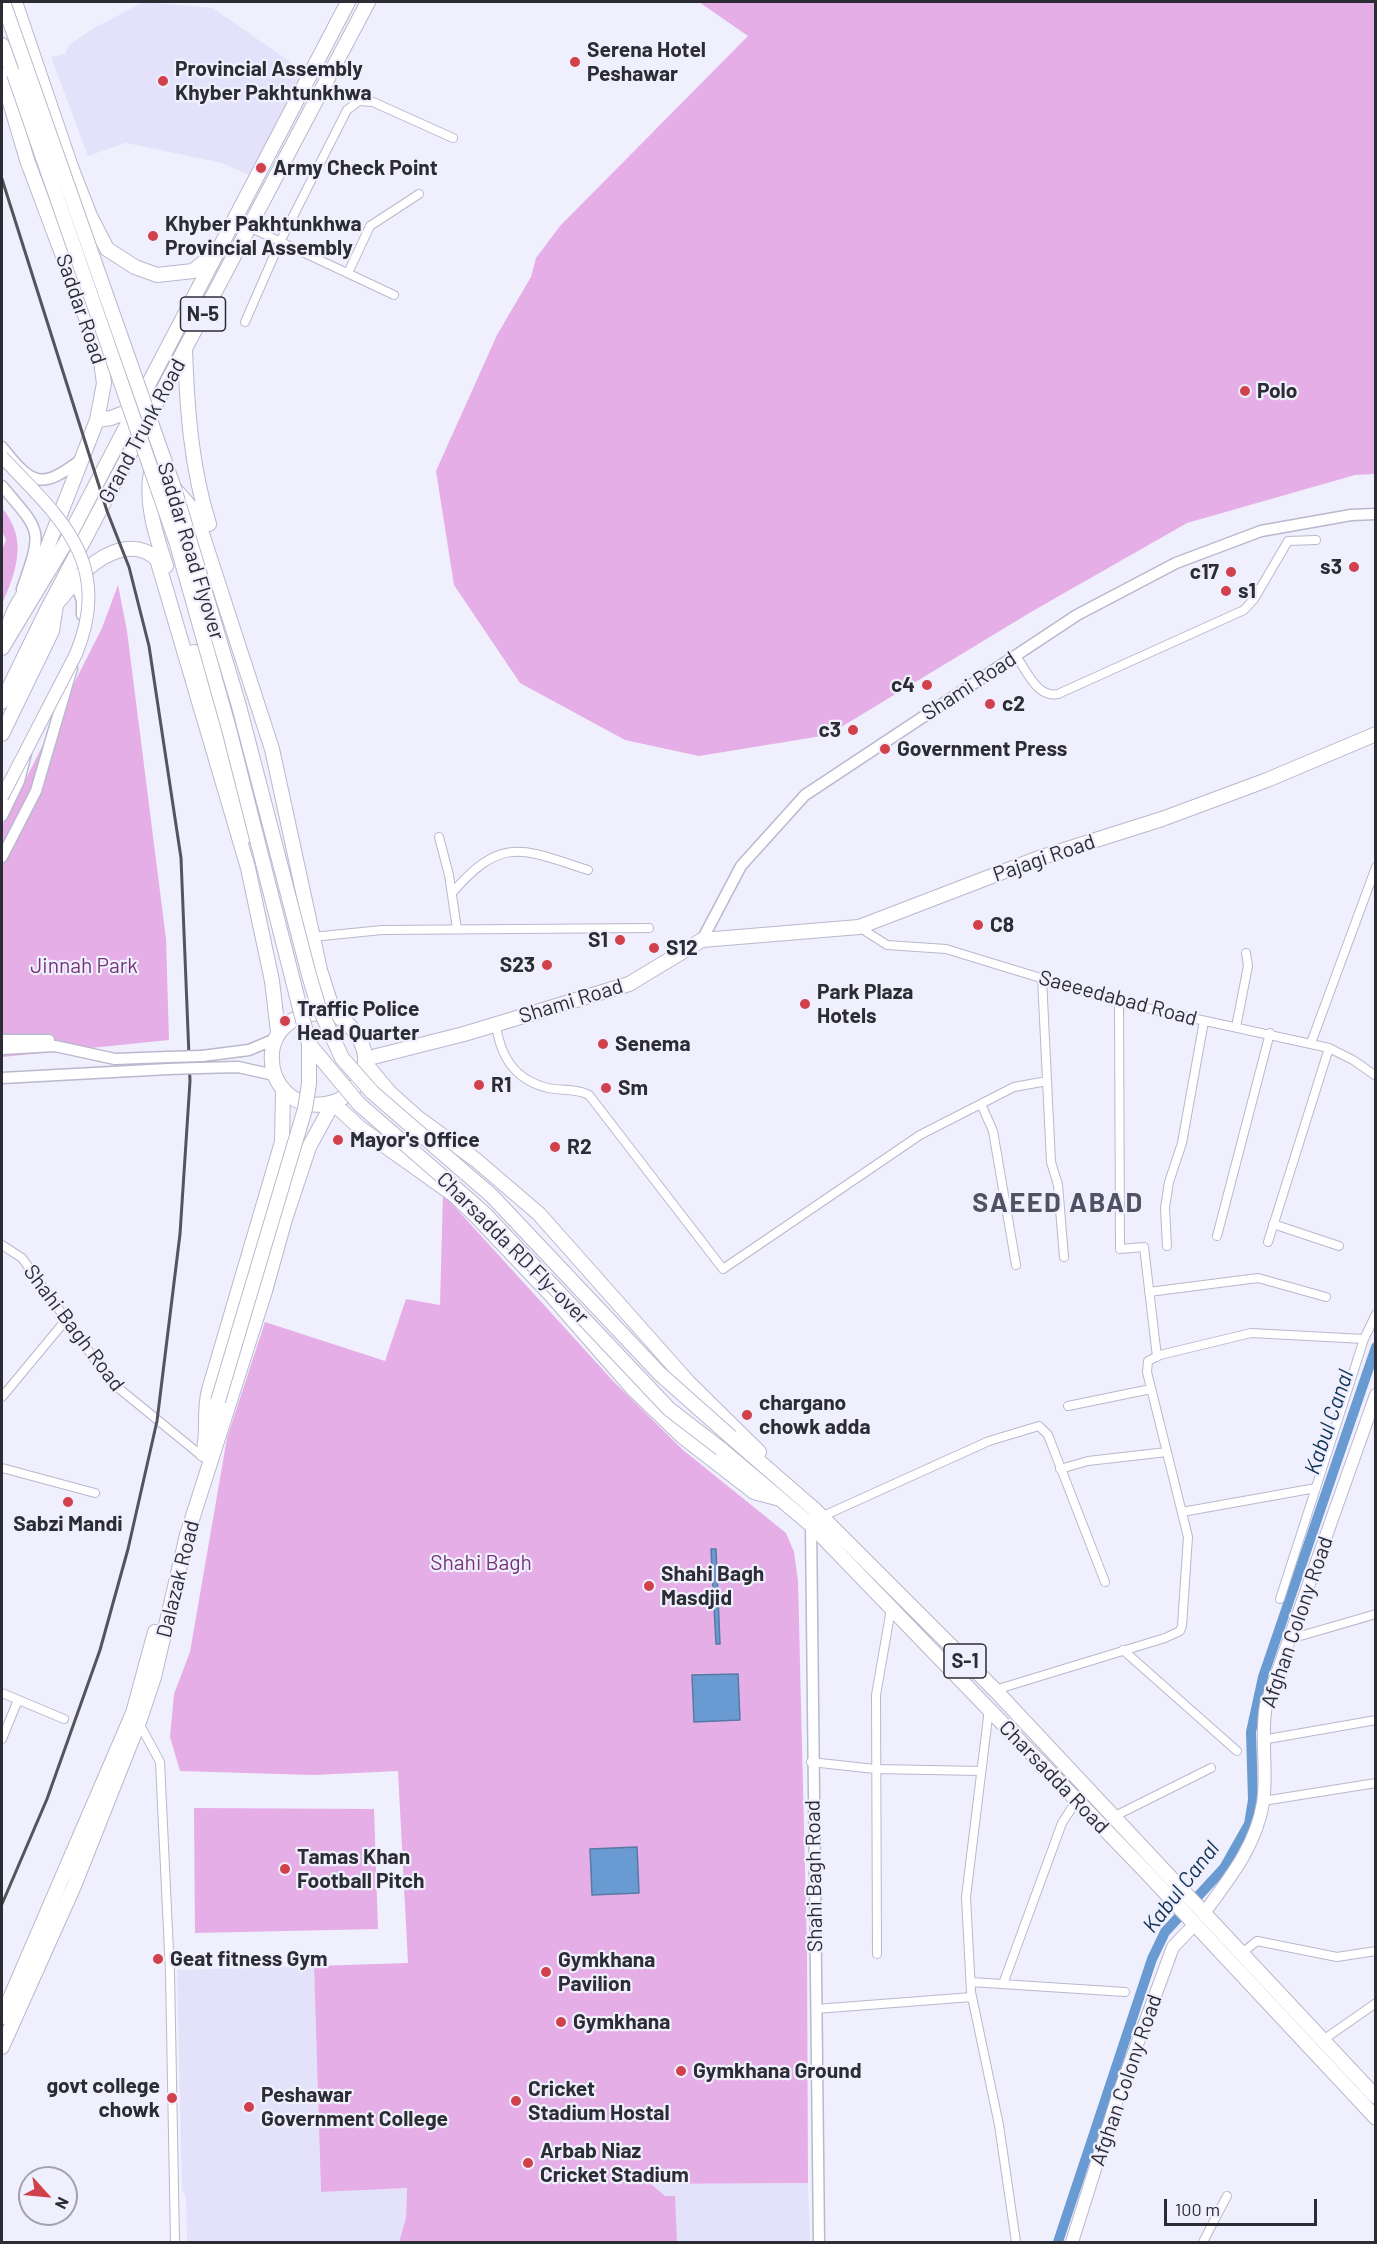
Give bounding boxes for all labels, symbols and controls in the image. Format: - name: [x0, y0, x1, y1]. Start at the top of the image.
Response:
- place label: Serena Hotel Peshawar: [587, 37, 706, 87]
- marker: Serena Hotel Peshawar: [568, 55, 582, 69]
- place label: Provincial Assembly Khyber Pakhtunkhwa: [175, 56, 372, 106]
- marker: Provincial Assembly Khyber Pakhtunkhwa: [156, 74, 170, 88]
- place label: Army Check Point: [273, 155, 438, 181]
- marker: Army Check Point: [254, 161, 268, 175]
- place label: Khyber Pakhtunkhwa Provincial Assembly: [165, 211, 362, 261]
- marker: Khyber Pakhtunkhwa Provincial Assembly: [146, 229, 160, 243]
- street label: Saddar Road: [50, 251, 112, 367]
- road number: N-5: [180, 297, 226, 331]
- street label: Grand Trunk Road: [93, 354, 191, 508]
- place label: Polo: [1257, 378, 1297, 404]
- marker: Polo: [1238, 384, 1252, 398]
- street label: Saddar Road Flyover: [152, 459, 230, 643]
- place label: s3: [1320, 554, 1342, 580]
- place label: c17: [1190, 559, 1219, 585]
- marker: s3: [1347, 560, 1361, 574]
- marker: c17: [1224, 565, 1238, 579]
- place label: s1: [1238, 578, 1256, 604]
- marker: s1: [1219, 584, 1233, 598]
- street label: Shami Road: [917, 646, 1021, 726]
- place label: c4: [891, 672, 915, 698]
- marker: c4: [920, 678, 934, 692]
- place label: c2: [1002, 691, 1025, 717]
- marker: c2: [983, 697, 997, 711]
- place label: c3: [818, 717, 841, 743]
- marker: c3: [846, 723, 860, 737]
- place label: Government Press: [897, 736, 1067, 762]
- marker: Government Press: [878, 742, 892, 756]
- street label: Pajagi Road: [990, 829, 1098, 887]
- place label: C8: [990, 912, 1014, 938]
- marker: C8: [971, 918, 985, 932]
- place label: S1: [588, 927, 608, 953]
- marker: S1: [613, 933, 627, 947]
- place label: S12: [666, 935, 698, 961]
- marker: S12: [647, 941, 661, 955]
- place label: S23: [500, 952, 535, 978]
- park label: Jinnah Park: [30, 953, 138, 979]
- marker: S23: [540, 958, 554, 972]
- street label: Saeeedabad Road: [1036, 965, 1200, 1031]
- street label: Shami Road: [516, 973, 626, 1029]
- place label: Park Plaza Hotels: [817, 979, 913, 1029]
- place label: Traffic Police Head Quarter: [297, 996, 419, 1046]
- marker: Park Plaza Hotels: [798, 997, 812, 1011]
- marker: Traffic Police Head Quarter: [278, 1014, 292, 1028]
- place label: Senema: [615, 1031, 690, 1057]
- marker: Senema: [596, 1037, 610, 1051]
- place label: R1: [491, 1072, 511, 1098]
- place label: Sm: [618, 1075, 648, 1101]
- marker: R1: [472, 1078, 486, 1092]
- marker: Sm: [599, 1081, 613, 1095]
- place label: Mayor's Office: [350, 1127, 480, 1153]
- marker: Mayor's Office: [331, 1133, 345, 1147]
- place label: R2: [567, 1134, 592, 1160]
- marker: R2: [548, 1140, 562, 1154]
- street label: Charsadda RD Fly-over: [432, 1167, 594, 1329]
- district label: SAEED ABAD: [972, 1187, 1144, 1219]
- street label: Shahi Bagh Road: [18, 1260, 130, 1396]
- water label: Kabul Canal: [1299, 1366, 1359, 1478]
- place label: chargano chowk adda: [759, 1390, 871, 1440]
- marker: chargano chowk adda: [740, 1408, 754, 1422]
- marker: Sabzi Mandi: [61, 1495, 75, 1509]
- place label: Sabzi Mandi: [13, 1511, 123, 1537]
- street label: Dalazak Road: [151, 1518, 205, 1640]
- street label: Afghan Colony Road: [1256, 1533, 1338, 1711]
- park label: Shahi Bagh: [430, 1550, 532, 1576]
- place label: Shahi Bagh Masdjid: [661, 1561, 764, 1611]
- marker: Shahi Bagh Masdjid: [642, 1579, 656, 1593]
- road number: S-1: [944, 1644, 986, 1678]
- street label: Charsadda Road: [994, 1715, 1114, 1839]
- street label: Shahi Bagh Road: [800, 1800, 828, 1952]
- water label: Kabul Canal: [1137, 1836, 1225, 1938]
- place label: Tamas Khan Football Pitch: [297, 1844, 425, 1894]
- marker: Tamas Khan Football Pitch: [278, 1862, 292, 1876]
- place label: Geat fitness Gym: [170, 1946, 328, 1972]
- place label: Gymkhana Pavilion: [558, 1947, 655, 1997]
- marker: Geat fitness Gym: [151, 1952, 165, 1966]
- marker: Gymkhana Pavilion: [539, 1965, 553, 1979]
- street label: Afghan Colony Road: [1085, 1991, 1167, 2169]
- place label: Gymkhana: [573, 2009, 670, 2035]
- marker: Gymkhana: [554, 2015, 568, 2029]
- place label: Gymkhana Ground: [693, 2058, 862, 2084]
- marker: Gymkhana Ground: [674, 2064, 688, 2078]
- place label: govt college chowk: [46, 2073, 160, 2123]
- place label: Cricket Stadium Hostal: [528, 2076, 670, 2126]
- place label: Peshawar Government College: [261, 2082, 448, 2132]
- marker: govt college chowk: [165, 2091, 179, 2105]
- marker: Cricket Stadium Hostal: [509, 2094, 523, 2108]
- marker: Peshawar Government College: [242, 2100, 256, 2114]
- place label: Arbab Niaz Cricket Stadium: [540, 2138, 689, 2188]
- marker: Arbab Niaz Cricket Stadium: [521, 2156, 535, 2170]
- north arrow: [18, 2166, 78, 2226]
- scale bar: [1167, 2187, 1320, 2225]
- text: N: [52, 2194, 74, 2213]
- text: 100 m: [1175, 2198, 1220, 2220]

